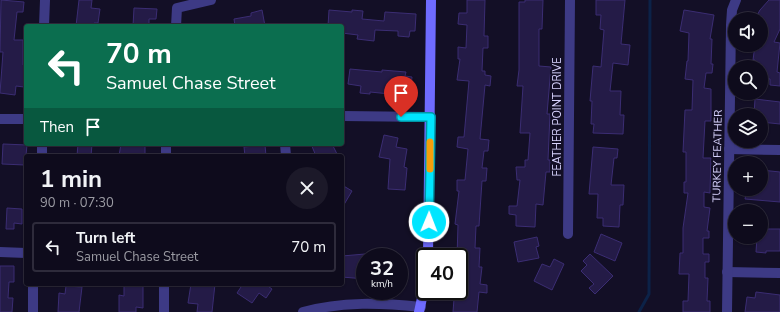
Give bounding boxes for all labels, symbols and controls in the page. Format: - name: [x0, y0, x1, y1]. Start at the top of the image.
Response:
- map controls: [728, 12, 768, 244]
- button: sound: [728, 12, 768, 52]
- text: 70 m: [106, 35, 172, 73]
- icon: left: [40, 40, 92, 92]
- street label: FEATHER POINT DRIVE: [550, 57, 565, 177]
- button: search: [728, 60, 768, 100]
- text: Samuel Chase Street: [106, 71, 276, 95]
- pin: [384, 76, 418, 117]
- icon: arrive: [390, 82, 412, 104]
- button: layers: [728, 108, 768, 148]
- street label: TURKEY FEATHER: [709, 109, 726, 203]
- icon: arrive: [82, 116, 104, 138]
- text: Then: [40, 117, 74, 137]
- button: +: [728, 156, 768, 196]
- text: 1 min: [40, 163, 102, 195]
- button: close: [286, 167, 328, 209]
- text: 90 m · 07:30: [40, 194, 114, 212]
- position arrow: [408, 201, 450, 243]
- button: −: [728, 204, 768, 244]
- text: Turn left: [76, 228, 135, 248]
- icon: left: [42, 236, 64, 258]
- text: 70 m: [291, 237, 326, 257]
- text: Samuel Chase Street: [76, 248, 198, 266]
- speed limit sign: 40: [416, 248, 468, 300]
- text: 32: [370, 255, 394, 282]
- text: km/h: [371, 277, 393, 291]

